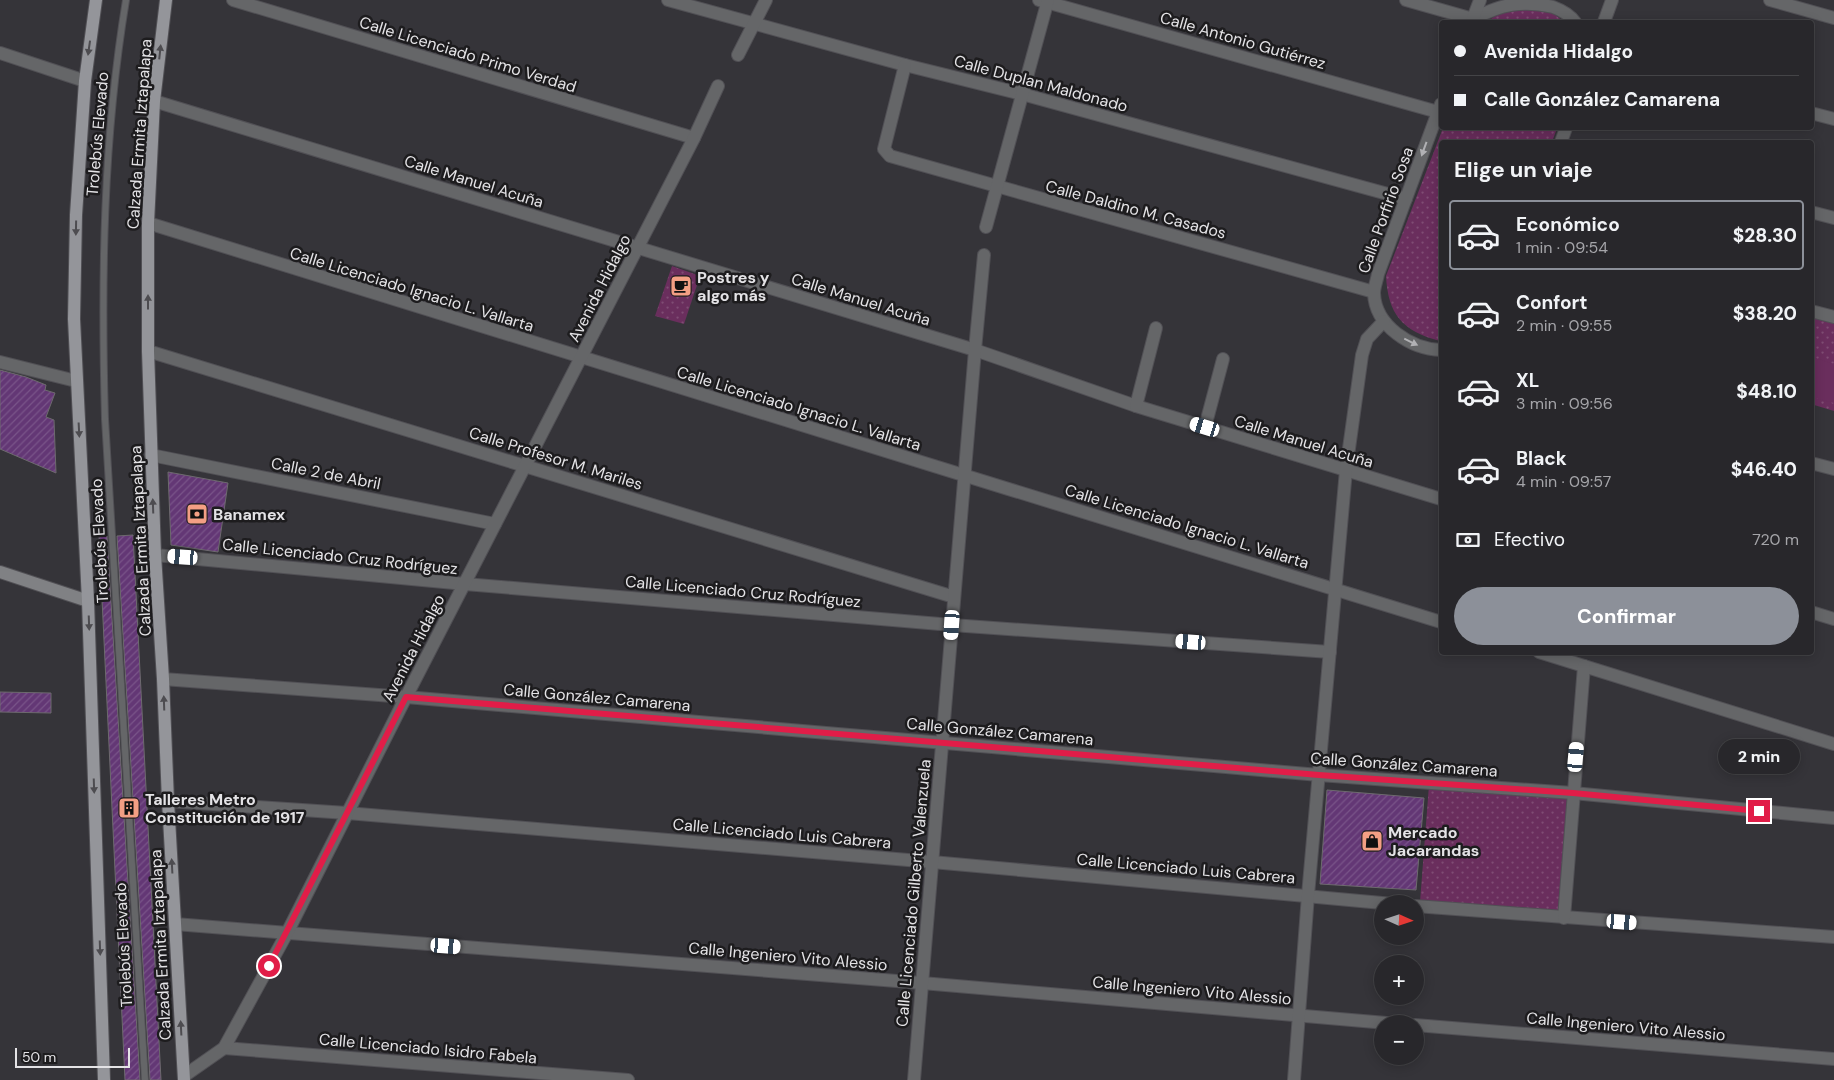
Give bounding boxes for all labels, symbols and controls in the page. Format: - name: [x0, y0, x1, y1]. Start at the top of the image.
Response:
- street label: Calle Antonio Gutiérrez: [1158, 7, 1328, 74]
- street label: Calle Licenciado Primo Verdad: [357, 11, 579, 98]
- street label: Calzada Ermita Iztapalapa: [122, 38, 157, 230]
- text: Avenida Hidalgo: [1484, 39, 1633, 64]
- one-way arrow: [85, 41, 93, 57]
- one-way arrow: [156, 44, 164, 60]
- street label: Calle Duplan Maldonado: [952, 50, 1130, 117]
- street label: Trolebús Elevado: [82, 71, 113, 197]
- text: Calle González Camarena: [1484, 87, 1720, 112]
- one-way arrow: [1420, 142, 1427, 157]
- street label: Calle Porfirio Sosa: [1353, 144, 1418, 276]
- street label: Calle Manuel Acuña: [402, 150, 546, 213]
- text: Elige un viaje: [1454, 155, 1593, 184]
- street label: Calle Daldino M. Casados: [1043, 175, 1228, 244]
- text: Económico: [1516, 212, 1620, 237]
- icon: car: [1456, 213, 1501, 258]
- one-way arrow: [72, 220, 80, 236]
- text: $28.30: [1733, 223, 1797, 248]
- street label: Avenida Hidalgo: [563, 231, 636, 346]
- text: 1 min · 09:54: [1516, 237, 1608, 258]
- street label: Calle Licenciado Ignacio L. Vallarta: [287, 242, 536, 337]
- place label: Postres y algo más: [697, 267, 770, 306]
- street label: Calle Manuel Acuña: [789, 268, 933, 331]
- cafe icon: Postres y algo más: [669, 274, 693, 298]
- text: Confort: [1516, 290, 1588, 315]
- icon: car: [1456, 291, 1501, 336]
- one-way arrow: [144, 294, 152, 310]
- text: $38.20: [1733, 301, 1797, 326]
- text: 2 min · 09:55: [1516, 315, 1612, 336]
- one-way arrow: [1404, 338, 1418, 346]
- street label: Calle Licenciado Ignacio L. Vallarta: [674, 361, 923, 456]
- text: XL: [1516, 368, 1539, 393]
- icon: car: [1456, 369, 1501, 414]
- text: $48.10: [1736, 379, 1797, 404]
- text: 3 min · 09:56: [1516, 393, 1613, 414]
- street label: Calle Manuel Acuña: [1232, 410, 1376, 473]
- car: [1188, 415, 1221, 439]
- one-way arrow: [75, 422, 83, 438]
- street label: Calle Profesor M. Mariles: [467, 422, 645, 495]
- street label: Calzada Ermita Iztapalapa: [125, 445, 156, 637]
- text: Black: [1516, 446, 1567, 471]
- icon: car: [1456, 447, 1501, 492]
- street label: Calle 2 de Abril: [269, 453, 383, 494]
- text: $46.40: [1731, 457, 1797, 482]
- text: 4 min · 09:57: [1516, 471, 1611, 492]
- street label: Trolebús Elevado: [86, 478, 113, 604]
- street label: Calle Licenciado Ignacio L. Vallarta: [1062, 479, 1311, 574]
- one-way arrow: [149, 498, 157, 514]
- bank icon: Banamex: [185, 502, 209, 526]
- place label: Banamex: [213, 504, 285, 525]
- icon: cash: [1454, 526, 1482, 554]
- text: Efectivo: [1494, 527, 1565, 552]
- text: 720 m: [1752, 529, 1799, 550]
- street label: Calle Licenciado Cruz Rodríguez: [221, 534, 459, 579]
- car: [167, 548, 198, 566]
- street label: Calle Licenciado Cruz Rodríguez: [624, 571, 862, 612]
- button: Confirmar: [1454, 587, 1799, 645]
- street label: Avenida Hidalgo: [377, 591, 450, 706]
- car: [943, 610, 960, 640]
- one-way arrow: [85, 616, 93, 632]
- car: [1175, 633, 1206, 651]
- street label: Calle González Camarena: [503, 679, 691, 716]
- one-way arrow: [160, 695, 168, 711]
- street label: Calle González Camarena: [906, 713, 1094, 750]
- callout: 2 min: [1718, 738, 1800, 774]
- car: [1567, 741, 1584, 773]
- text: 2 min: [1738, 746, 1780, 767]
- street label: Calle González Camarena: [1310, 747, 1498, 782]
- street label: Calle Licenciado Gilberto Valenzuela: [891, 758, 936, 1028]
- one-way arrow: [91, 778, 99, 794]
- place label: Talleres Metro Constitución de 1917: [145, 789, 305, 828]
- building icon: Talleres Metro Constitución de 1917: [117, 796, 141, 820]
- route end: [1748, 800, 1770, 822]
- street label: Calle Licenciado Luis Cabrera: [672, 813, 892, 854]
- place label: Mercado Jacarandas: [1388, 822, 1479, 861]
- shop icon: Mercado Jacarandas: [1360, 829, 1384, 853]
- street label: Calle Licenciado Luis Cabrera: [1076, 848, 1296, 889]
- street label: Calzada Ermita Iztapalapa: [145, 849, 176, 1041]
- one-way arrow: [167, 857, 175, 873]
- street label: Trolebús Elevado: [110, 882, 137, 1008]
- north arrow: [1374, 895, 1424, 945]
- map controls: [1374, 895, 1424, 1065]
- car: [1606, 913, 1637, 931]
- car: [430, 937, 461, 955]
- street label: Calle Ingeniero Vito Alessio: [688, 937, 888, 976]
- one-way arrow: [96, 941, 104, 957]
- route start: [258, 955, 280, 977]
- button: +: [1374, 955, 1424, 1005]
- street label: Calle Ingeniero Vito Alessio: [1092, 971, 1292, 1010]
- street label: Calle Ingeniero Vito Alessio: [1526, 1007, 1726, 1046]
- button: −: [1374, 1015, 1424, 1065]
- one-way arrow: [177, 1020, 185, 1036]
- street label: Calle Licenciado Isidro Fabela: [318, 1028, 538, 1068]
- scale bar: [15, 1045, 130, 1068]
- text: 50 m: [22, 1048, 56, 1066]

